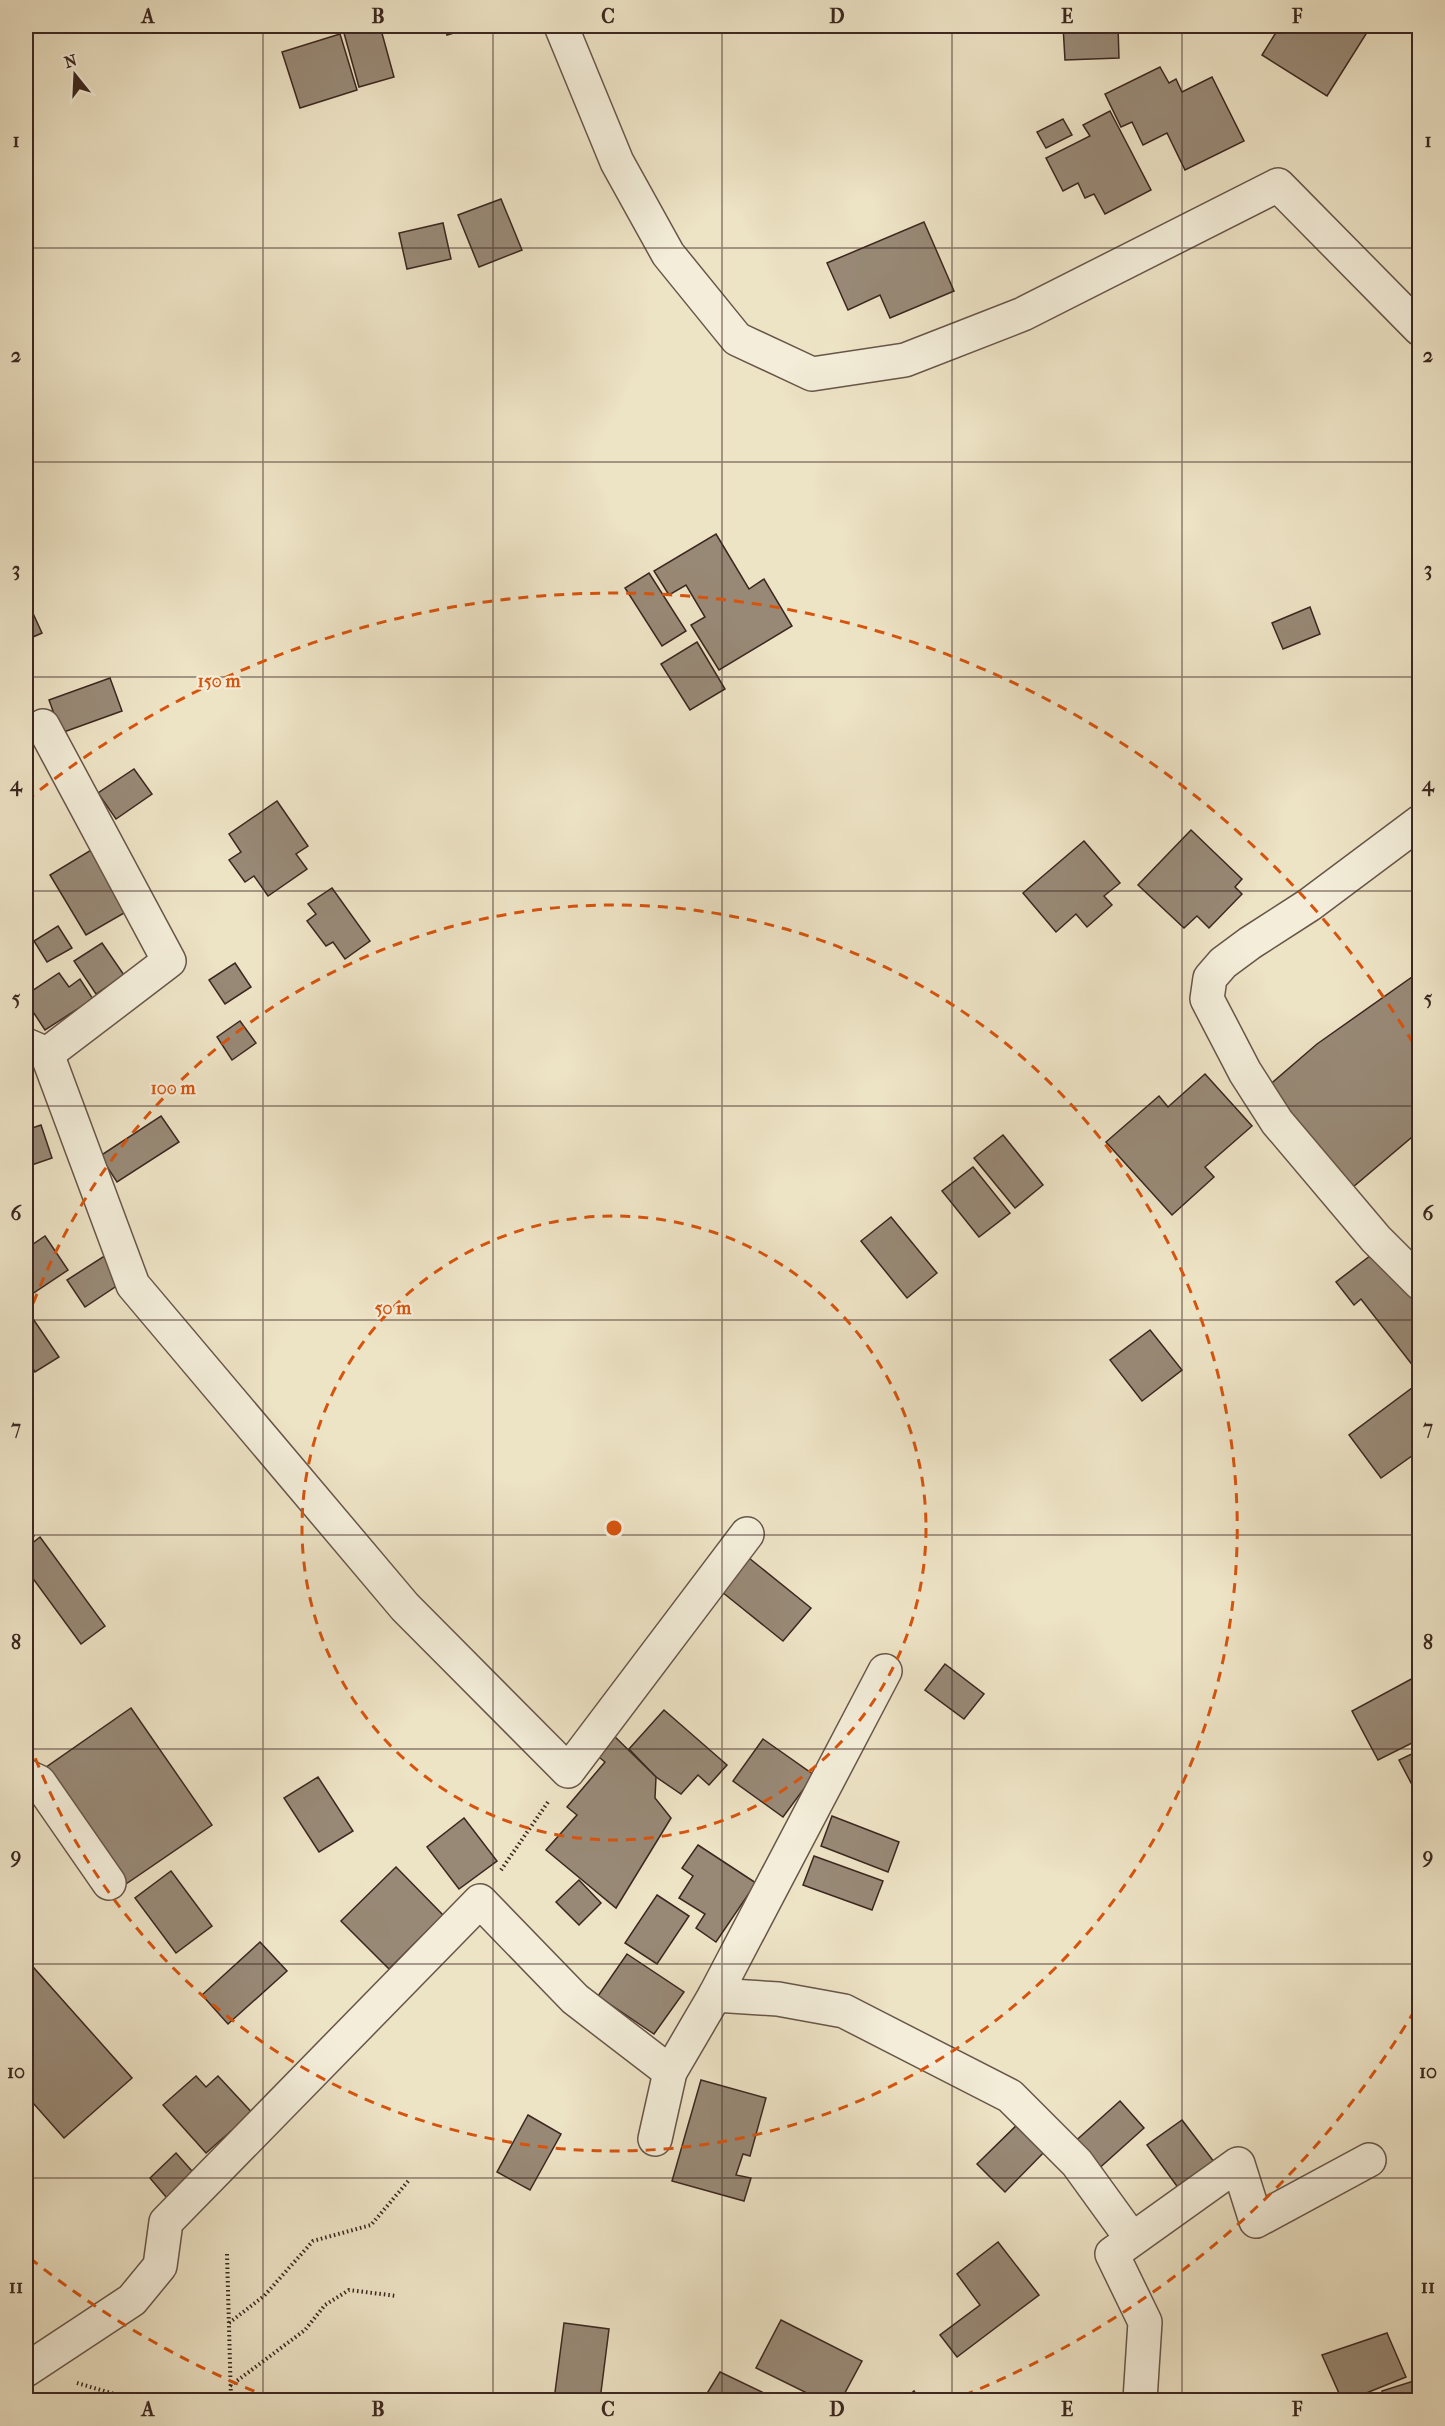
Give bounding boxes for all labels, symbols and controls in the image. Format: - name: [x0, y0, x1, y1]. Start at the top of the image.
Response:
- text: A: [140, 5, 156, 28]
- text: B: [371, 5, 385, 28]
- text: C: [601, 5, 615, 28]
- text: D: [829, 5, 845, 28]
- text: E: [1061, 5, 1073, 28]
- text: F: [1291, 5, 1303, 28]
- north arrow: [45, 45, 105, 105]
- text: N: [62, 50, 80, 72]
- text: 1: [12, 129, 20, 152]
- text: 1: [1424, 129, 1432, 152]
- text: 2: [11, 344, 21, 367]
- text: 2: [1423, 344, 1433, 367]
- text: 3: [12, 558, 20, 581]
- text: 3: [1424, 558, 1432, 581]
- text: 150 m: [198, 671, 241, 692]
- text: 4: [9, 773, 23, 797]
- text: 4: [1421, 773, 1435, 797]
- text: 5: [12, 987, 21, 1010]
- text: 5: [1424, 987, 1433, 1010]
- text: 100 m: [150, 1078, 197, 1099]
- text: 6: [11, 1202, 23, 1225]
- text: 6: [1423, 1202, 1435, 1225]
- text: 50 m: [375, 1298, 412, 1319]
- text: 7: [10, 1416, 21, 1439]
- text: 7: [1422, 1416, 1433, 1439]
- centre of rings: [604, 1518, 624, 1538]
- text: 8: [11, 1631, 21, 1654]
- text: 8: [1423, 1631, 1433, 1654]
- text: 9: [10, 1845, 21, 1868]
- text: 9: [1422, 1845, 1433, 1868]
- text: 10: [7, 2060, 25, 2083]
- text: 10: [1419, 2060, 1437, 2083]
- text: 11: [9, 2275, 23, 2298]
- text: 11: [1421, 2275, 1435, 2298]
- text: A: [140, 2398, 156, 2421]
- text: B: [371, 2398, 385, 2421]
- text: C: [601, 2398, 615, 2421]
- text: D: [829, 2398, 845, 2421]
- text: E: [1061, 2398, 1073, 2421]
- text: F: [1291, 2398, 1303, 2421]

